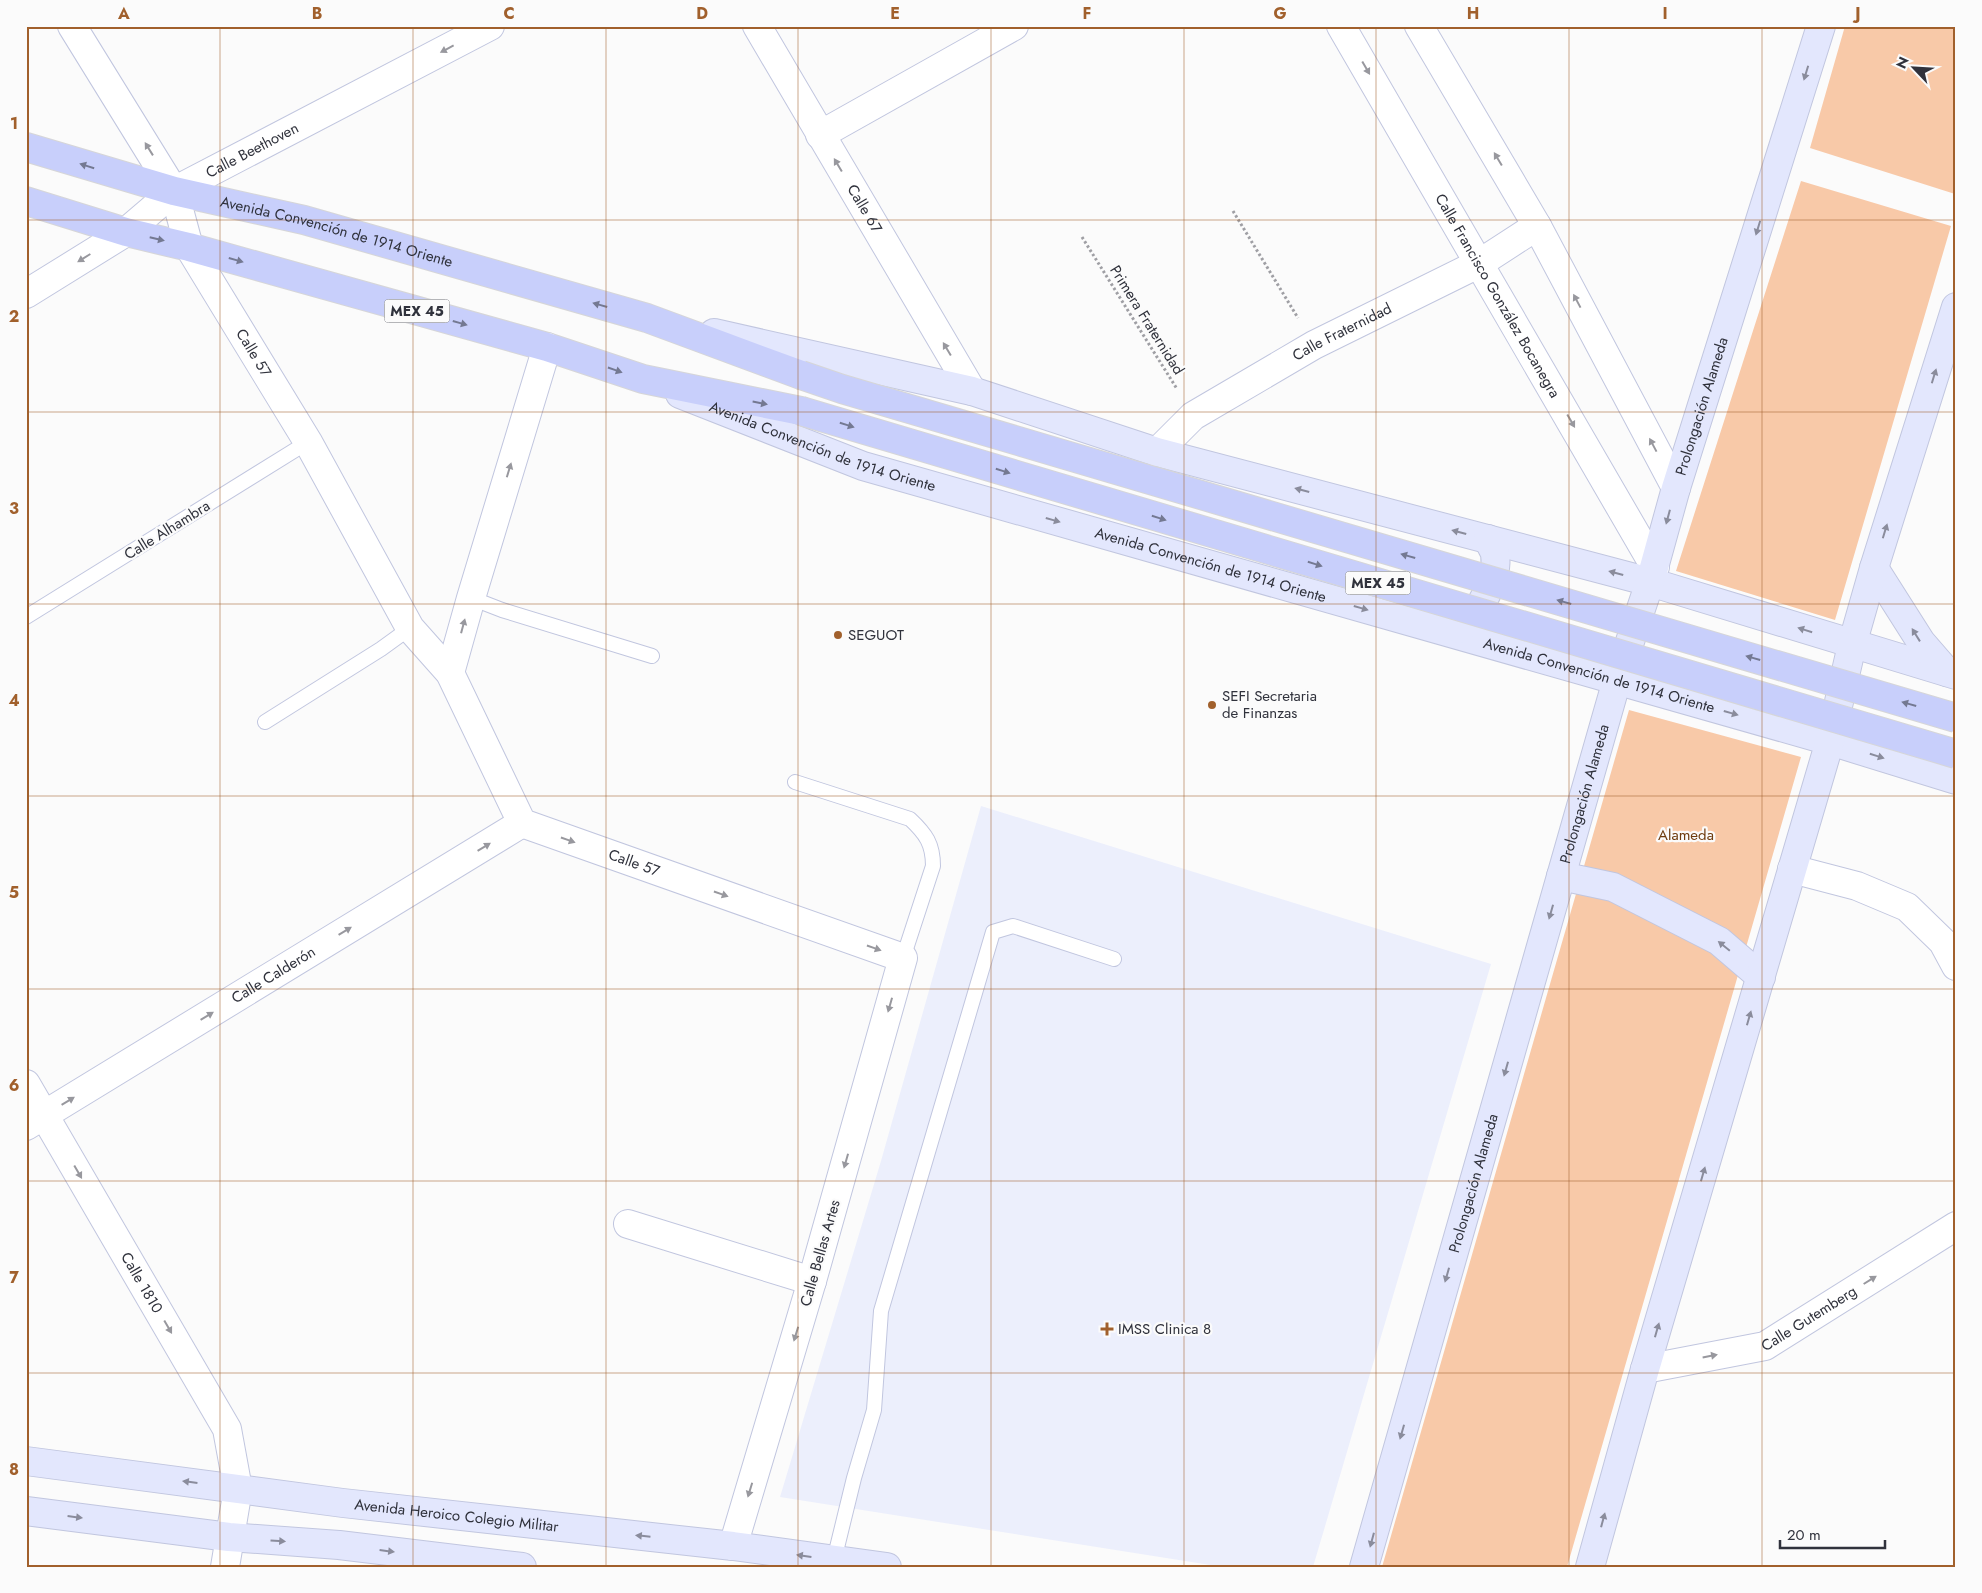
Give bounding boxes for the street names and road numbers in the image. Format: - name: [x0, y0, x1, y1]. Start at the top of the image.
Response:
- street label: Calle Beethoven: [202, 117, 302, 184]
- street label: Calle 67: [842, 180, 888, 237]
- street label: Calle Francisco González Bocanegra: [1430, 190, 1566, 402]
- street label: Avenida Convención de 1914 Oriente: [218, 191, 456, 273]
- street label: Primera Fraternidad: [1104, 261, 1190, 379]
- street label: Calle Fraternidad: [1288, 297, 1395, 366]
- road number: MEX 45: [384, 300, 450, 322]
- street label: Calle 57: [230, 325, 277, 381]
- street label: Prolongación Alameda: [1670, 334, 1734, 478]
- street label: Avenida Convención de 1914 Oriente: [706, 396, 939, 497]
- street label: Calle Alhambra: [120, 495, 214, 565]
- street label: Avenida Convención de 1914 Oriente: [1092, 522, 1329, 608]
- road number: MEX 45: [1346, 572, 1410, 594]
- street label: Avenida Convención de 1914 Oriente: [1481, 632, 1718, 719]
- street label: Prolongación Alameda: [1554, 722, 1615, 866]
- street label: Calle 57: [605, 843, 663, 882]
- street label: Calle Calderón: [227, 941, 320, 1009]
- street label: Prolongación Alameda: [1443, 1111, 1504, 1255]
- street label: Calle Bellas Artes: [794, 1197, 846, 1309]
- street label: Calle 1810: [115, 1248, 168, 1317]
- street label: Calle Gutemberg: [1757, 1280, 1861, 1357]
- street label: Avenida Heroico Colegio Militar: [353, 1493, 560, 1538]

